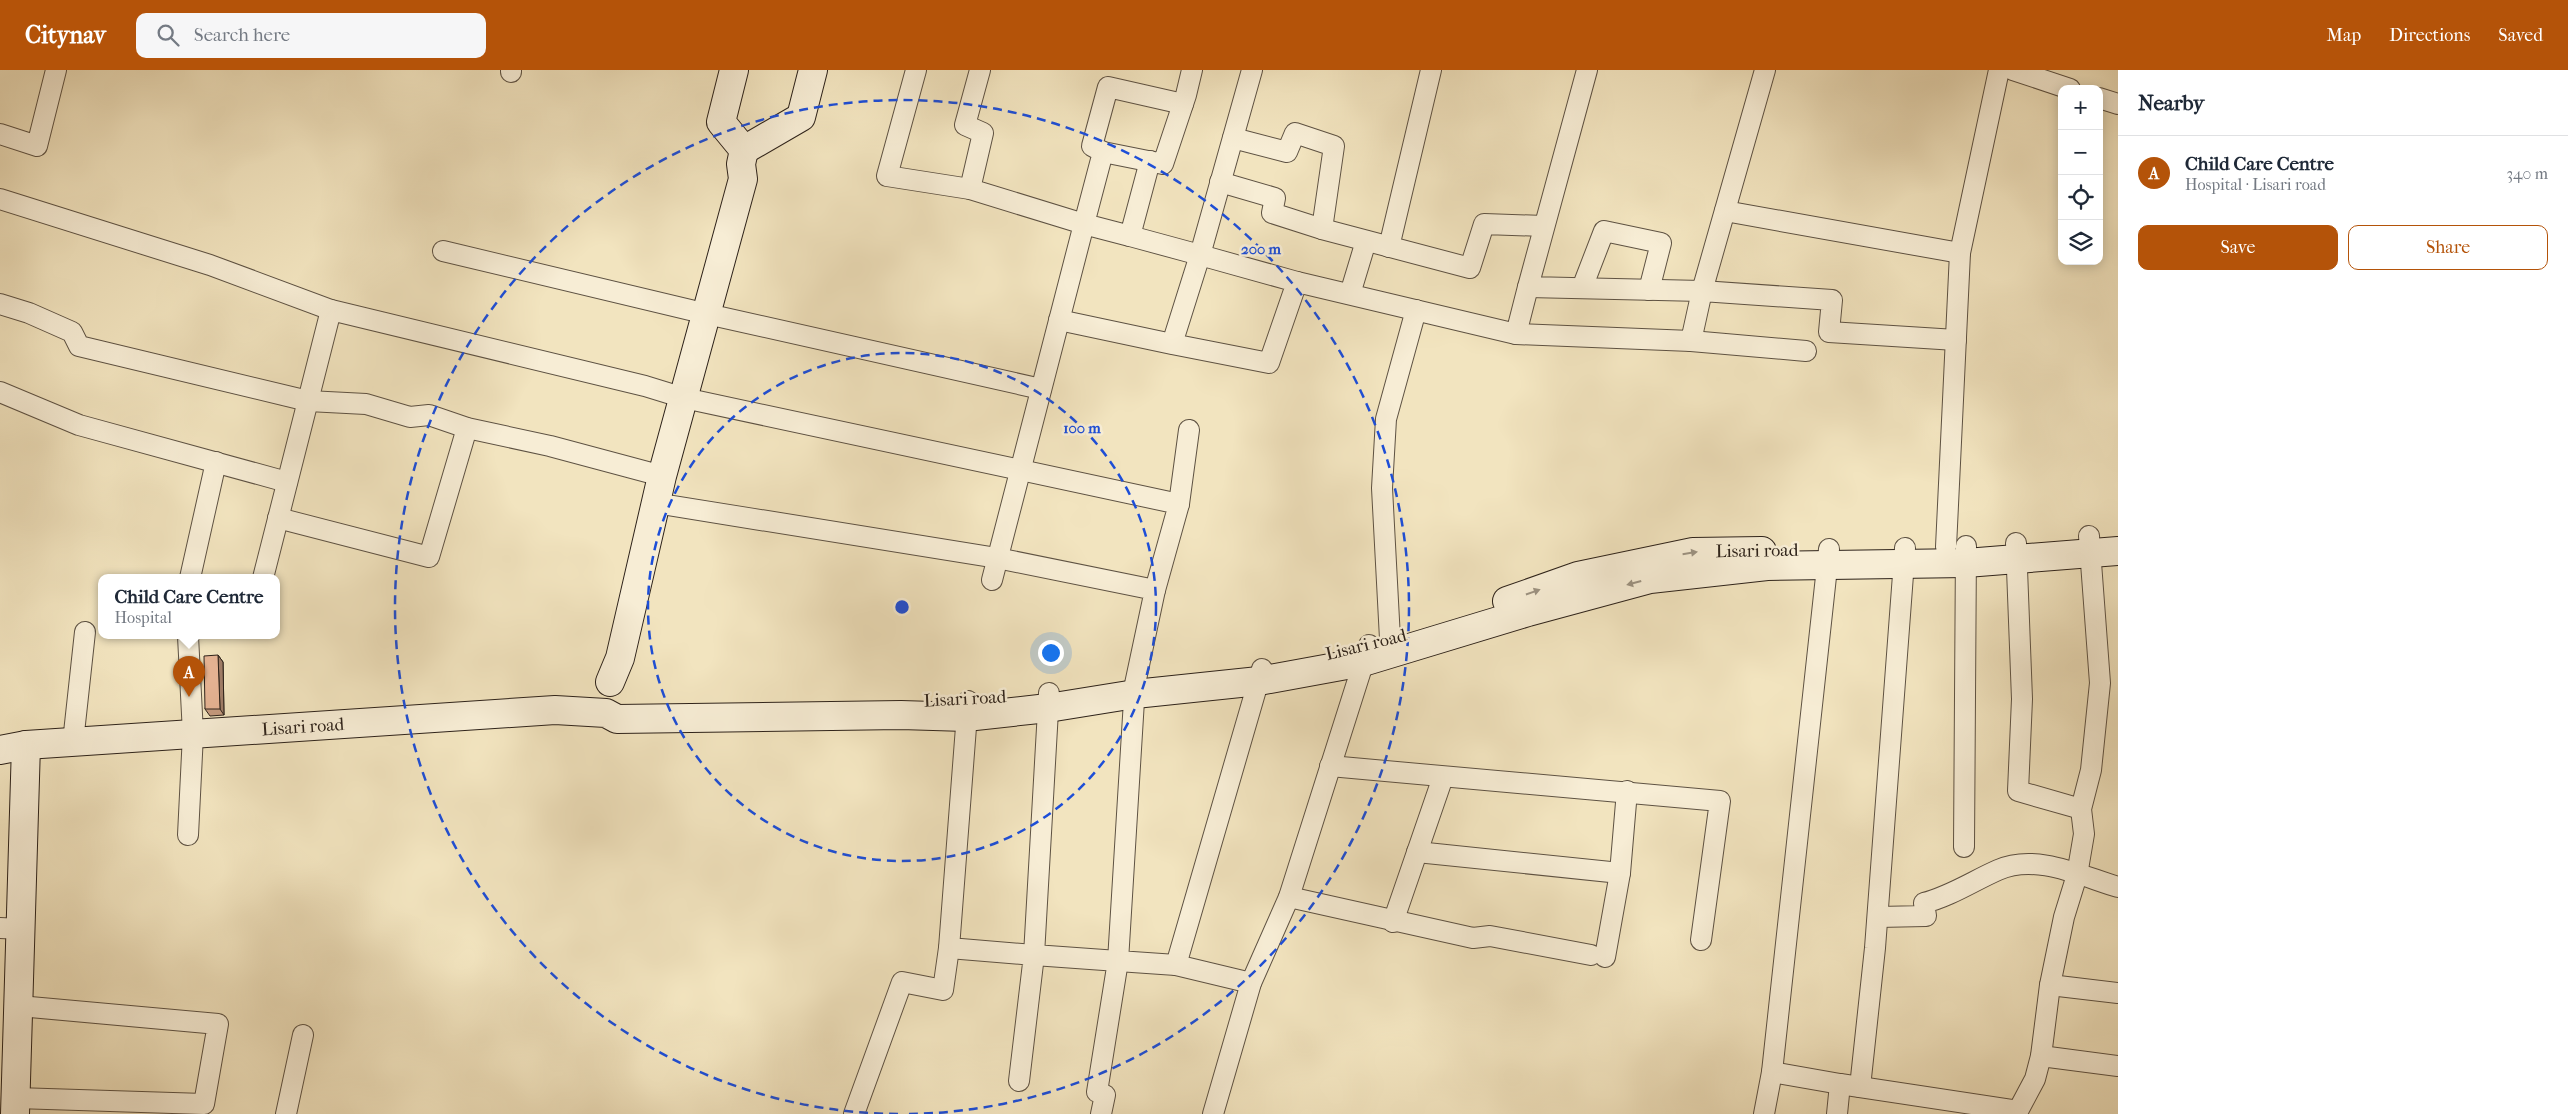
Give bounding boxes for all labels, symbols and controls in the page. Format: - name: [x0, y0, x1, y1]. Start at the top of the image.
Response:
- search box: [136, 13, 486, 58]
- text: Citynav: [25, 21, 106, 49]
- icon: search: [154, 21, 182, 49]
- text: Search here: [194, 24, 290, 46]
- text: Map: [2327, 25, 2361, 46]
- text: Directions: [2389, 25, 2470, 46]
- text: Saved: [2498, 25, 2543, 46]
- map controls: [2058, 85, 2103, 265]
- button: +: [2058, 85, 2103, 130]
- text: Nearby: [2138, 91, 2204, 115]
- button: −: [2058, 130, 2103, 175]
- text: Child Care Centre: [2185, 153, 2334, 175]
- text: A: [2149, 164, 2159, 183]
- text: 340 m: [2506, 164, 2548, 183]
- button: locate: [2058, 175, 2103, 220]
- text: Hospital · Lisari road: [2185, 175, 2326, 194]
- button: layers: [2058, 220, 2103, 265]
- button: Save: [2138, 225, 2338, 270]
- button: Share: [2348, 225, 2548, 270]
- text: 200 m: [1241, 240, 1281, 258]
- text: 100 m: [1063, 419, 1101, 437]
- street label: Lisari road: [1715, 540, 1799, 562]
- one-way arrow: [1682, 549, 1698, 557]
- popup: [98, 574, 280, 639]
- one-way arrow: [1626, 580, 1641, 588]
- text: Child Care Centre: [115, 586, 263, 608]
- one-way arrow: [1525, 588, 1540, 595]
- centre of rings: [893, 598, 911, 616]
- text: Hospital: [115, 608, 172, 627]
- street label: Lisari road: [1323, 625, 1409, 665]
- your location: [1038, 640, 1064, 666]
- pin: A: [173, 656, 205, 697]
- street label: Lisari road: [923, 686, 1007, 712]
- street label: Lisari road: [261, 713, 345, 740]

